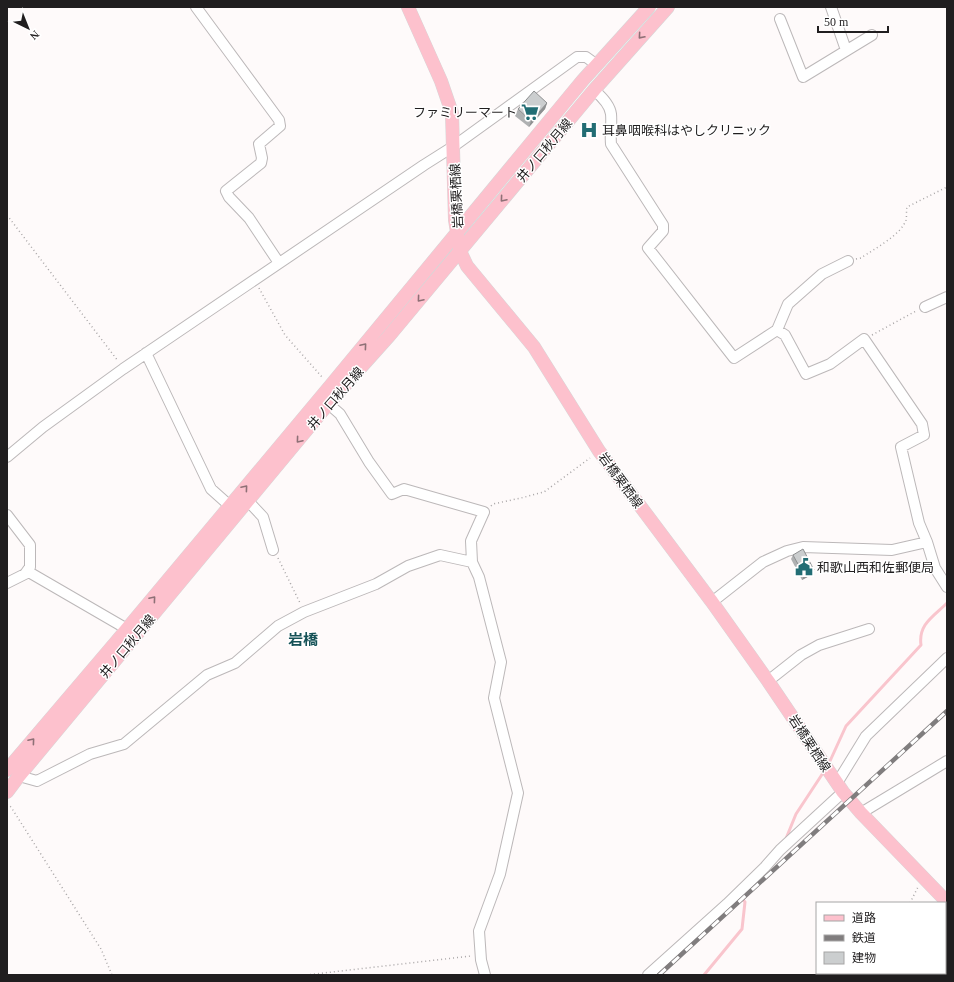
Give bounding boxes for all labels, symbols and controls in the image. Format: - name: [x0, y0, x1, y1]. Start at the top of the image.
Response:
- north arrow: [8, 8, 48, 48]
- scale bar: [818, 8, 888, 34]
- text: 50 m: [824, 15, 849, 29]
- text: N: [28, 28, 42, 42]
- one-way arrow: [639, 31, 646, 39]
- supermarket icon: ファミリーマート: [520, 102, 540, 122]
- place label: ファミリーマート: [413, 105, 517, 120]
- street label: 井ノ口秋月線: [514, 116, 575, 185]
- hospital icon: 耳鼻咽喉科はやしクリニック: [579, 120, 599, 140]
- place label: 耳鼻咽喉科はやしクリニック: [602, 123, 771, 138]
- street label: 岩橋栗栖線: [447, 163, 466, 229]
- one-way arrow: [501, 195, 508, 202]
- one-way arrow: [418, 295, 425, 302]
- one-way arrow: [360, 343, 367, 350]
- street label: 井ノ口秋月線: [304, 364, 367, 433]
- one-way arrow: [296, 436, 303, 443]
- street label: 岩橋栗栖線: [595, 450, 646, 511]
- one-way arrow: [240, 486, 247, 493]
- public building icon: 和歌山西和佐郵便局: [794, 557, 814, 577]
- place label: 和歌山西和佐郵便局: [817, 560, 934, 575]
- one-way arrow: [148, 596, 155, 603]
- street label: 井ノ口秋月線: [97, 612, 158, 681]
- district label: 岩橋: [288, 632, 319, 648]
- street label: 岩橋栗栖線: [786, 712, 834, 775]
- one-way arrow: [28, 738, 35, 745]
- legend: [816, 902, 946, 974]
- text: 道路: [852, 911, 876, 925]
- text: 鉄道: [852, 931, 876, 945]
- text: 建物: [852, 951, 876, 965]

